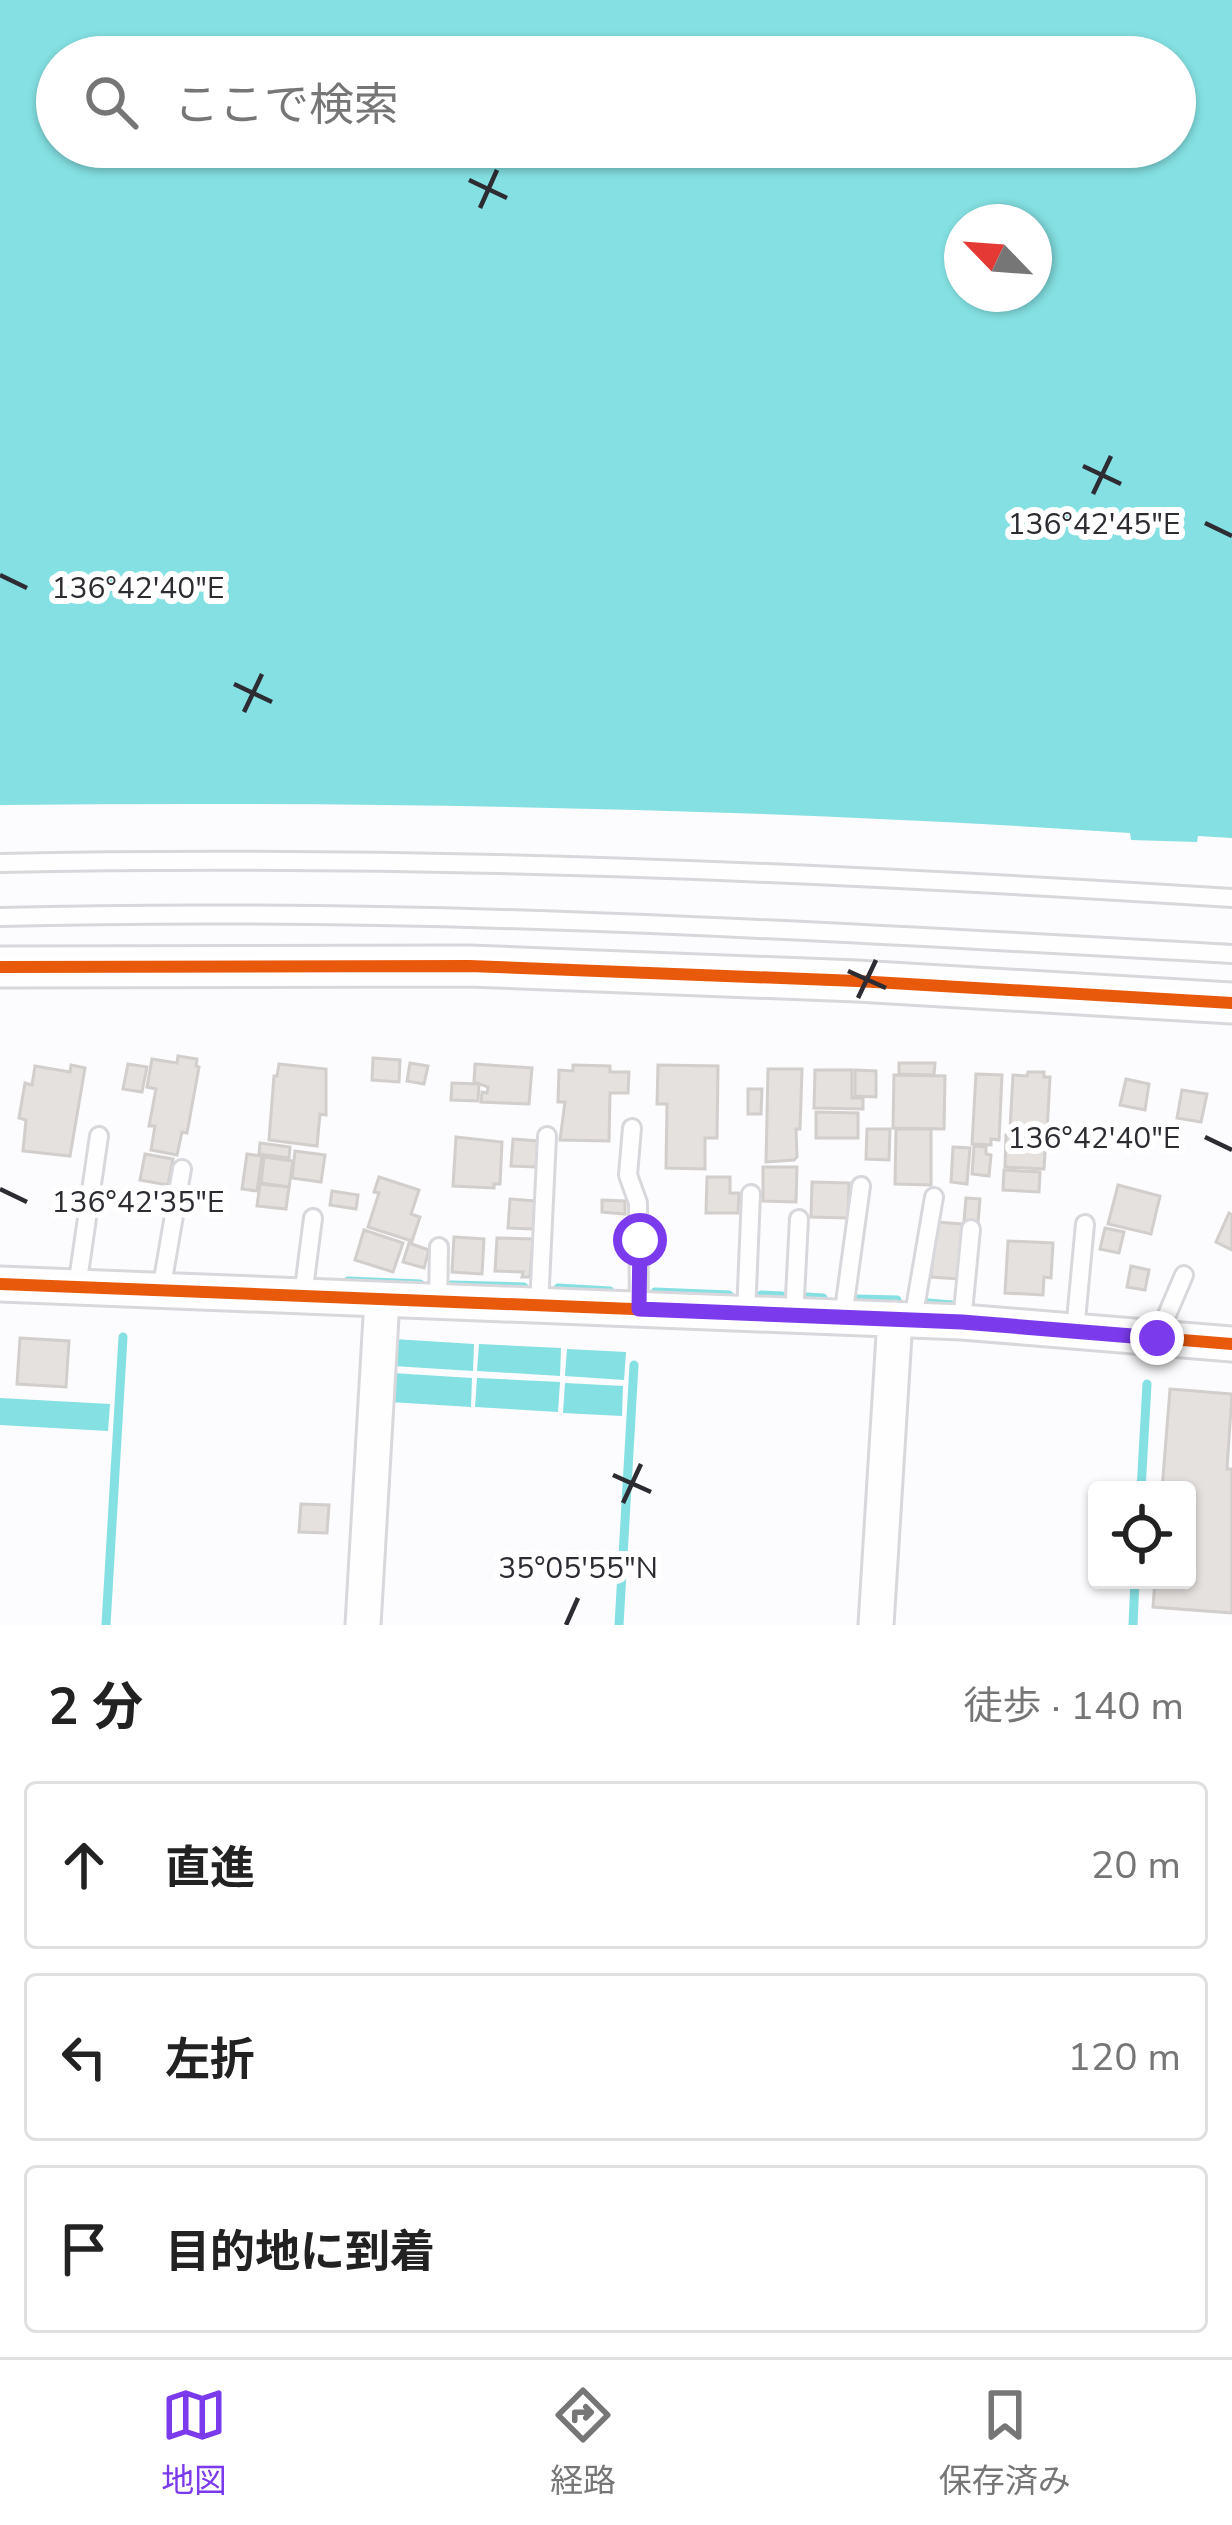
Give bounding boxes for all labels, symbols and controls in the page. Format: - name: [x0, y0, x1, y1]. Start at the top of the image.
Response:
- search box: [36, 36, 1196, 168]
- icon: search: [78, 69, 144, 135]
- text: ここで検索: [174, 75, 399, 136]
- north arrow: [944, 204, 1052, 312]
- text: 136°42'45"E: [1008, 504, 1180, 545]
- text: 136°42'40"E: [52, 568, 224, 609]
- text: 136°42'40"E: [1008, 1118, 1180, 1159]
- text: 136°42'35"E: [52, 1182, 224, 1223]
- route start: [613, 1213, 667, 1267]
- route end: [1130, 1311, 1184, 1365]
- map controls: [1088, 1481, 1196, 1589]
- button: locate: [1088, 1481, 1196, 1589]
- text: 35°05'55"N: [498, 1548, 658, 1589]
- text: 2 分: [48, 1672, 143, 1742]
- text: 徒歩 · 140 m: [963, 1680, 1184, 1733]
- icon: ahead: [51, 1832, 117, 1898]
- text: 直進: [165, 1838, 255, 1899]
- text: 20 m: [1091, 1839, 1181, 1892]
- icon: left: [51, 2024, 117, 2090]
- text: 左折: [165, 2030, 255, 2091]
- text: 120 m: [1067, 2031, 1181, 2084]
- icon: arrive: [51, 2216, 117, 2282]
- text: 目的地に到着: [165, 2222, 435, 2283]
- tab: 地図: [161, 2382, 227, 2504]
- tab: 経路: [550, 2382, 616, 2504]
- tab: 保存済み: [939, 2382, 1071, 2504]

